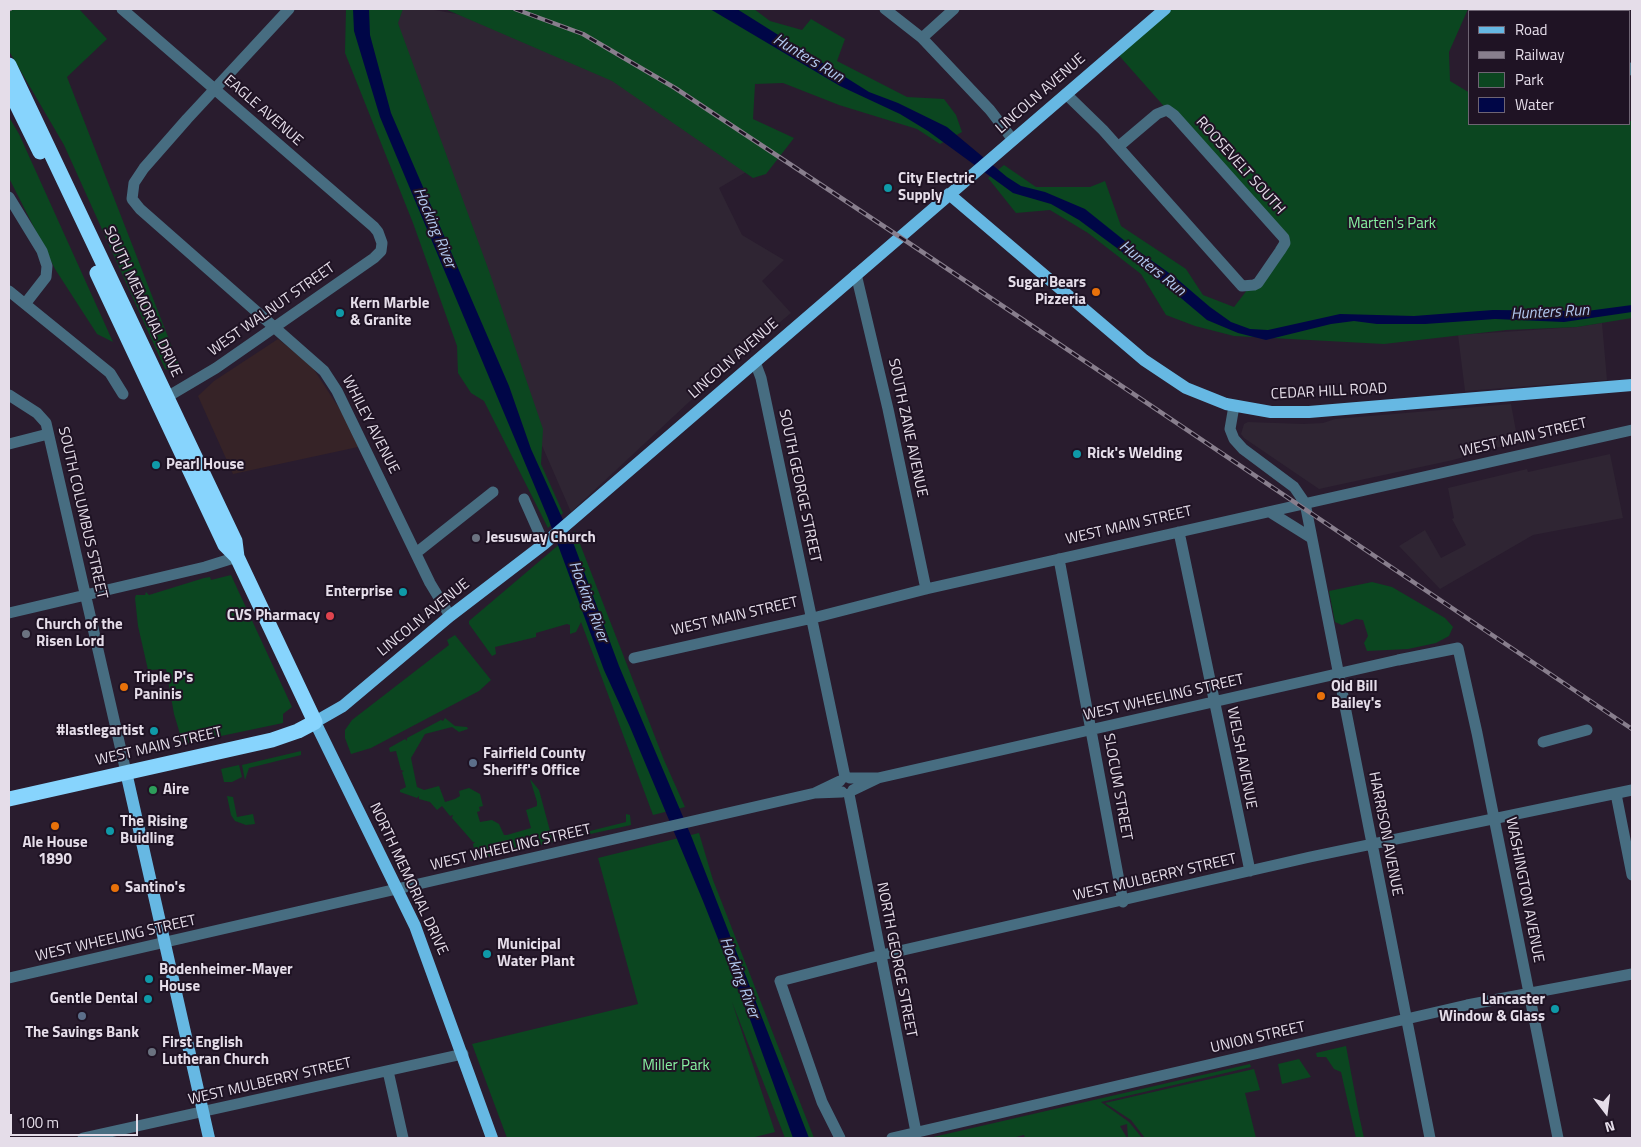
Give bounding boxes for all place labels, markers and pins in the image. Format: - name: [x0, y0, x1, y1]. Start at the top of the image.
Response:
- place label: City Electric Supply: [898, 170, 975, 205]
- marker: City Electric Supply: [882, 182, 894, 194]
- place label: Sugar Bears Pizzeria: [1008, 274, 1086, 309]
- marker: Sugar Bears Pizzeria: [1090, 286, 1102, 298]
- place label: Kern Marble & Granite: [350, 295, 429, 330]
- marker: Kern Marble & Granite: [334, 307, 346, 319]
- place label: Rick's Welding: [1087, 445, 1182, 463]
- marker: Rick's Welding: [1071, 448, 1083, 460]
- place label: Pearl House: [166, 456, 244, 474]
- marker: Pearl House: [150, 459, 162, 471]
- place label: Jesusway Church: [486, 529, 596, 547]
- marker: Jesusway Church: [470, 532, 482, 544]
- place label: Enterprise: [325, 583, 393, 601]
- marker: Enterprise: [397, 586, 409, 598]
- place label: CVS Pharmacy: [227, 607, 320, 625]
- marker: CVS Pharmacy: [324, 610, 336, 622]
- place label: Church of the Risen Lord: [36, 616, 123, 651]
- marker: Church of the Risen Lord: [20, 628, 32, 640]
- place label: Triple P's Paninis: [134, 669, 193, 704]
- place label: Old Bill Bailey's: [1331, 678, 1381, 713]
- marker: Triple P's Paninis: [118, 681, 130, 693]
- marker: Old Bill Bailey's: [1315, 690, 1327, 702]
- place label: #lastlegartist: [57, 722, 144, 740]
- marker: #lastlegartist: [148, 725, 160, 737]
- place label: Fairfield County Sheriff's Office: [483, 745, 586, 780]
- marker: Fairfield County Sheriff's Office: [467, 757, 479, 769]
- place label: Aire: [163, 781, 189, 799]
- marker: Aire: [147, 784, 159, 796]
- place label: The Rising Buidling: [120, 813, 188, 848]
- marker: Ale House 1890: [49, 820, 61, 832]
- marker: The Rising Buidling: [104, 825, 116, 837]
- place label: Ale House 1890: [22, 834, 88, 869]
- place label: Santino's: [125, 879, 185, 897]
- marker: Santino's: [109, 882, 121, 894]
- place label: Municipal Water Plant: [497, 936, 575, 971]
- marker: Municipal Water Plant: [481, 948, 493, 960]
- place label: Bodenheimer-Mayer House: [159, 961, 293, 996]
- marker: Bodenheimer-Mayer House: [143, 973, 155, 985]
- place label: Gentle Dental: [50, 990, 138, 1008]
- place label: Lancaster Window & Glass: [1439, 991, 1545, 1026]
- marker: Gentle Dental: [142, 993, 154, 1005]
- marker: Lancaster Window & Glass: [1549, 1003, 1561, 1015]
- marker: The Savings Bank: [76, 1010, 88, 1022]
- place label: The Savings Bank: [25, 1024, 139, 1042]
- place label: First English Lutheran Church: [162, 1034, 269, 1069]
- marker: First English Lutheran Church: [146, 1046, 158, 1058]

